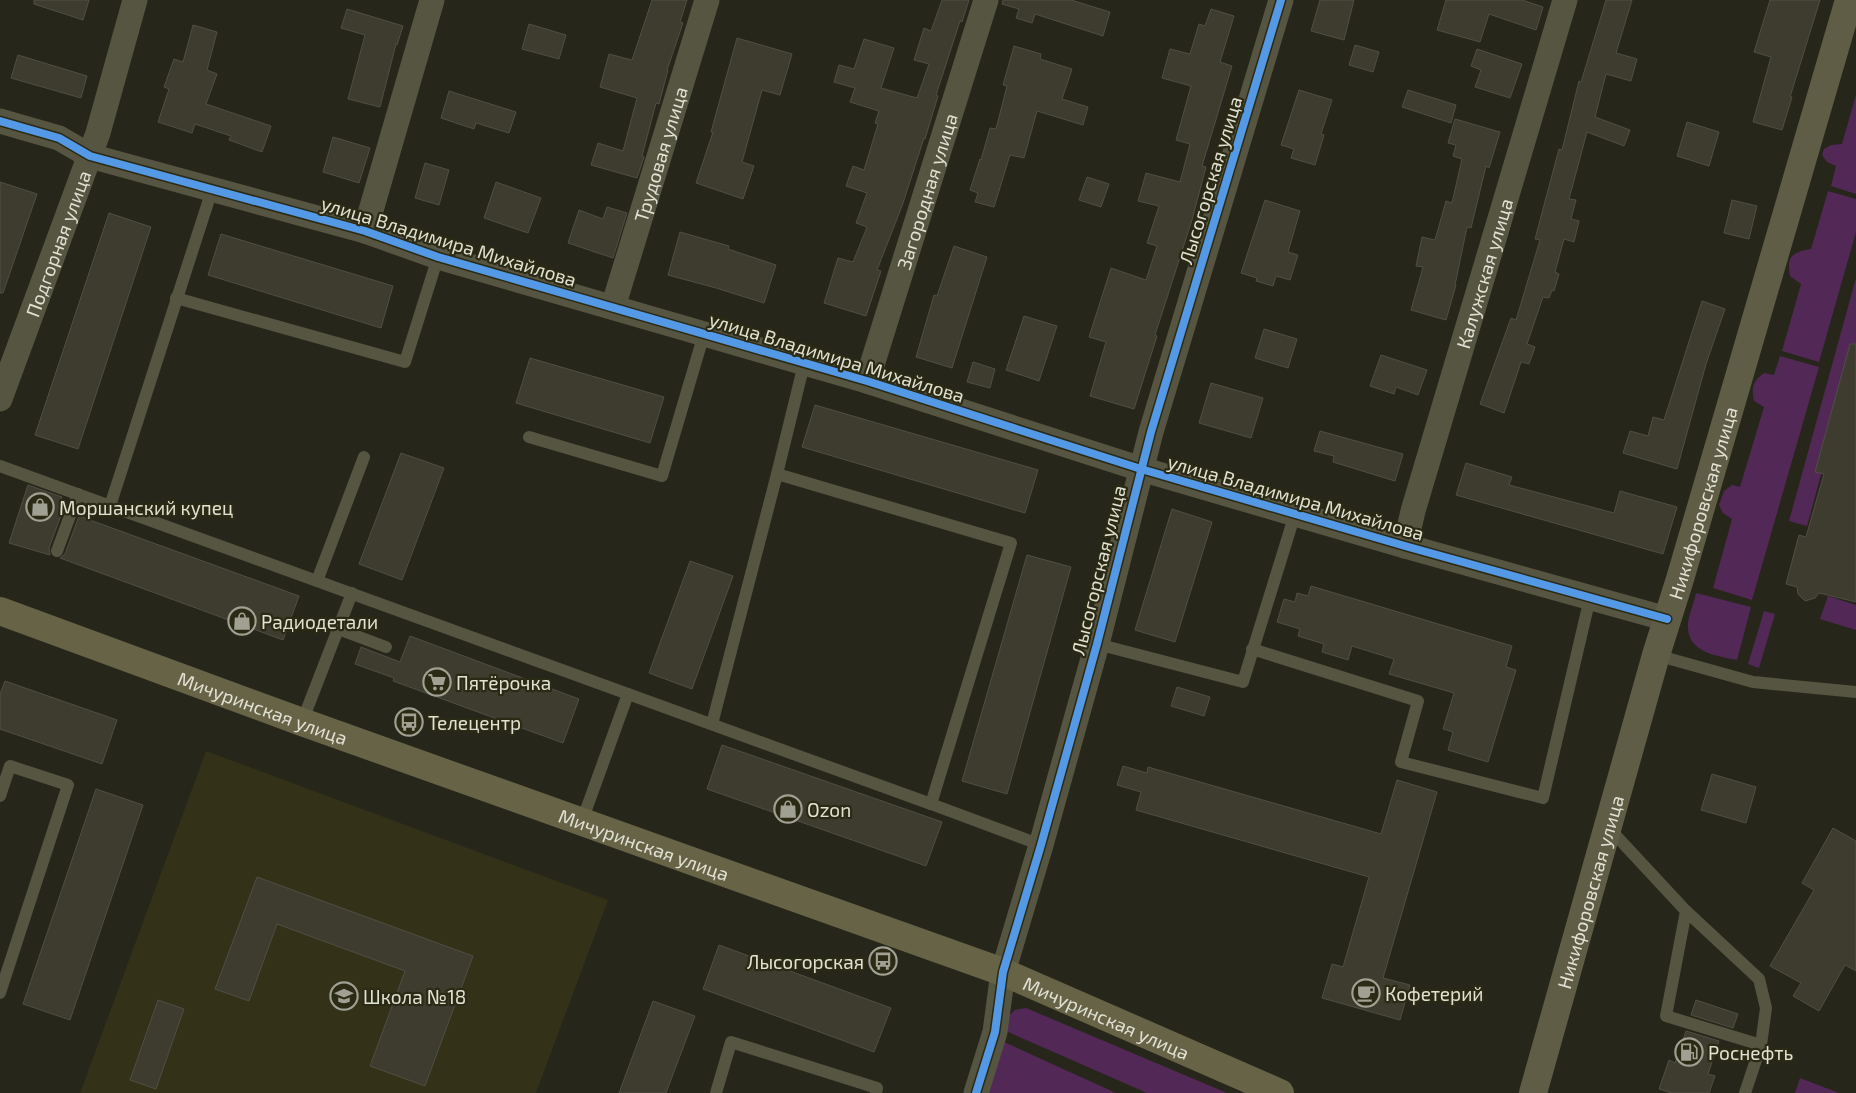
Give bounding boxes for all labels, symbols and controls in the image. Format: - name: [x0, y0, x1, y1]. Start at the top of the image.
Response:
- street label: Трудовая улица: [628, 84, 691, 225]
- street label: Лысогорская улица: [1174, 93, 1247, 267]
- street label: Загородная улица: [891, 110, 962, 272]
- street label: Подгорная улица: [20, 167, 95, 320]
- street label: улица Владимира Михайлова: [318, 191, 579, 292]
- street label: Калужская улица: [1451, 195, 1517, 351]
- street label: улица Владимира Михайлова: [706, 307, 967, 408]
- street label: Никифоровская улица: [1663, 404, 1741, 602]
- street label: улица Владимира Михайлова: [1165, 449, 1427, 546]
- street label: Лысогорская улица: [1066, 483, 1131, 658]
- shop icon: Моршанский купец: [25, 492, 55, 522]
- place label: Моршанский купец: [59, 496, 233, 520]
- shop icon: Радиодетали: [227, 606, 257, 636]
- place label: Радиодетали: [261, 610, 378, 633]
- street label: Мичуринская улица: [175, 666, 351, 749]
- supermarket icon: Пятёрочка: [422, 667, 452, 697]
- place label: Пятёрочка: [456, 671, 551, 694]
- bus stop icon: Телецентр: [394, 707, 424, 737]
- place label: Телецентр: [428, 711, 521, 734]
- street label: Никифоровская улица: [1551, 792, 1628, 991]
- shop icon: Ozon: [773, 794, 803, 824]
- place label: Ozon: [807, 798, 851, 821]
- street label: Мичуринская улица: [556, 803, 732, 885]
- bus stop icon: Лысогорская: [868, 946, 898, 976]
- place label: Лысогорская: [747, 950, 864, 973]
- street label: Мичуринская улица: [1020, 971, 1193, 1064]
- cafe icon: Кофетерий: [1351, 978, 1381, 1008]
- school or university icon: Школа №18: [329, 981, 359, 1011]
- place label: Кофетерий: [1385, 982, 1483, 1005]
- place label: Школа №18: [363, 985, 466, 1008]
- fuel station icon: Роснефть: [1674, 1037, 1704, 1067]
- place label: Роснефть: [1708, 1041, 1793, 1064]

